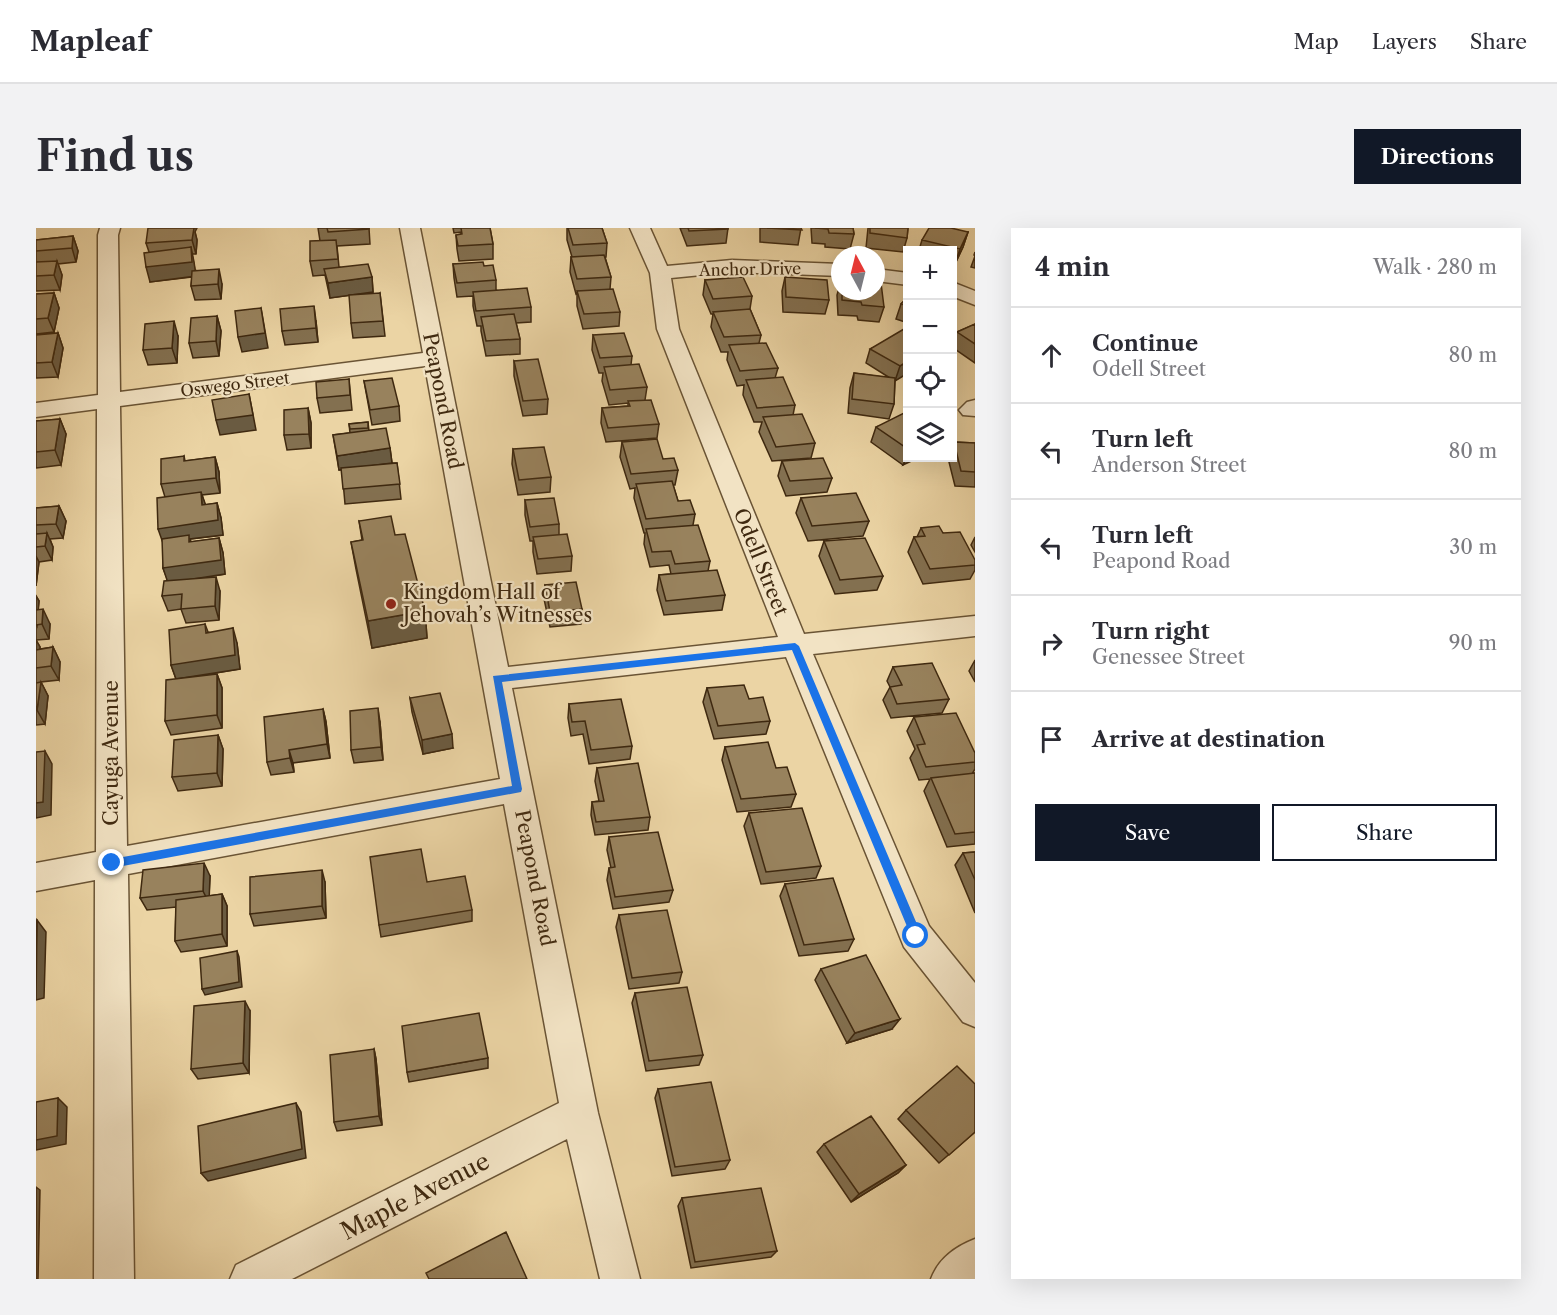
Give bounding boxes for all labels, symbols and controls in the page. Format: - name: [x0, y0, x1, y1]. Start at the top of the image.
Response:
- text: Mapleaf: [30, 24, 149, 58]
- text: Map: [1294, 29, 1339, 54]
- text: Layers: [1372, 29, 1437, 54]
- text: Share: [1470, 29, 1527, 54]
- button: Directions: [1354, 129, 1521, 184]
- text: Find us: [36, 130, 194, 182]
- north arrow: [831, 246, 885, 300]
- map controls: [903, 246, 957, 462]
- button: +: [903, 246, 957, 300]
- text: 4 min: [1035, 251, 1110, 283]
- text: Walk · 280 m: [1373, 255, 1497, 279]
- street label: Anchor Drive: [698, 258, 801, 280]
- button: −: [903, 300, 957, 354]
- text: Continue: [1092, 330, 1198, 357]
- street label: Peapond Road: [418, 331, 468, 471]
- icon: ahead: [1035, 339, 1068, 372]
- text: 80 m: [1449, 343, 1497, 367]
- button: locate: [903, 354, 957, 408]
- text: Odell Street: [1092, 357, 1206, 381]
- street label: Oswego Street: [179, 367, 291, 401]
- button: layers: [903, 408, 957, 462]
- text: Turn left: [1092, 426, 1193, 453]
- icon: left: [1035, 435, 1068, 468]
- text: 80 m: [1449, 439, 1497, 463]
- text: Anderson Street: [1092, 453, 1247, 477]
- street label: Odell Street: [729, 505, 793, 619]
- text: Turn left: [1092, 522, 1193, 549]
- icon: left: [1035, 531, 1068, 564]
- text: 30 m: [1449, 535, 1497, 559]
- text: Peapond Road: [1092, 549, 1231, 573]
- place label: Kingdom Hall of Jehovah’s Witnesses: [400, 580, 592, 627]
- marker: Kingdom Hall of Jehovah’s Witnesses: [384, 597, 398, 611]
- text: Turn right: [1092, 618, 1210, 645]
- icon: right: [1035, 627, 1068, 660]
- text: 90 m: [1449, 631, 1497, 655]
- text: Genessee Street: [1092, 645, 1245, 669]
- street label: Cayuga Avenue: [99, 680, 123, 826]
- icon: arrive: [1035, 723, 1068, 756]
- text: Arrive at destination: [1092, 726, 1325, 753]
- button: Save: [1035, 804, 1260, 861]
- button: Share: [1272, 804, 1497, 861]
- street label: Peapond Road: [510, 808, 560, 948]
- route end: [98, 849, 124, 875]
- route start: [902, 922, 928, 948]
- street label: Maple Avenue: [336, 1146, 494, 1246]

